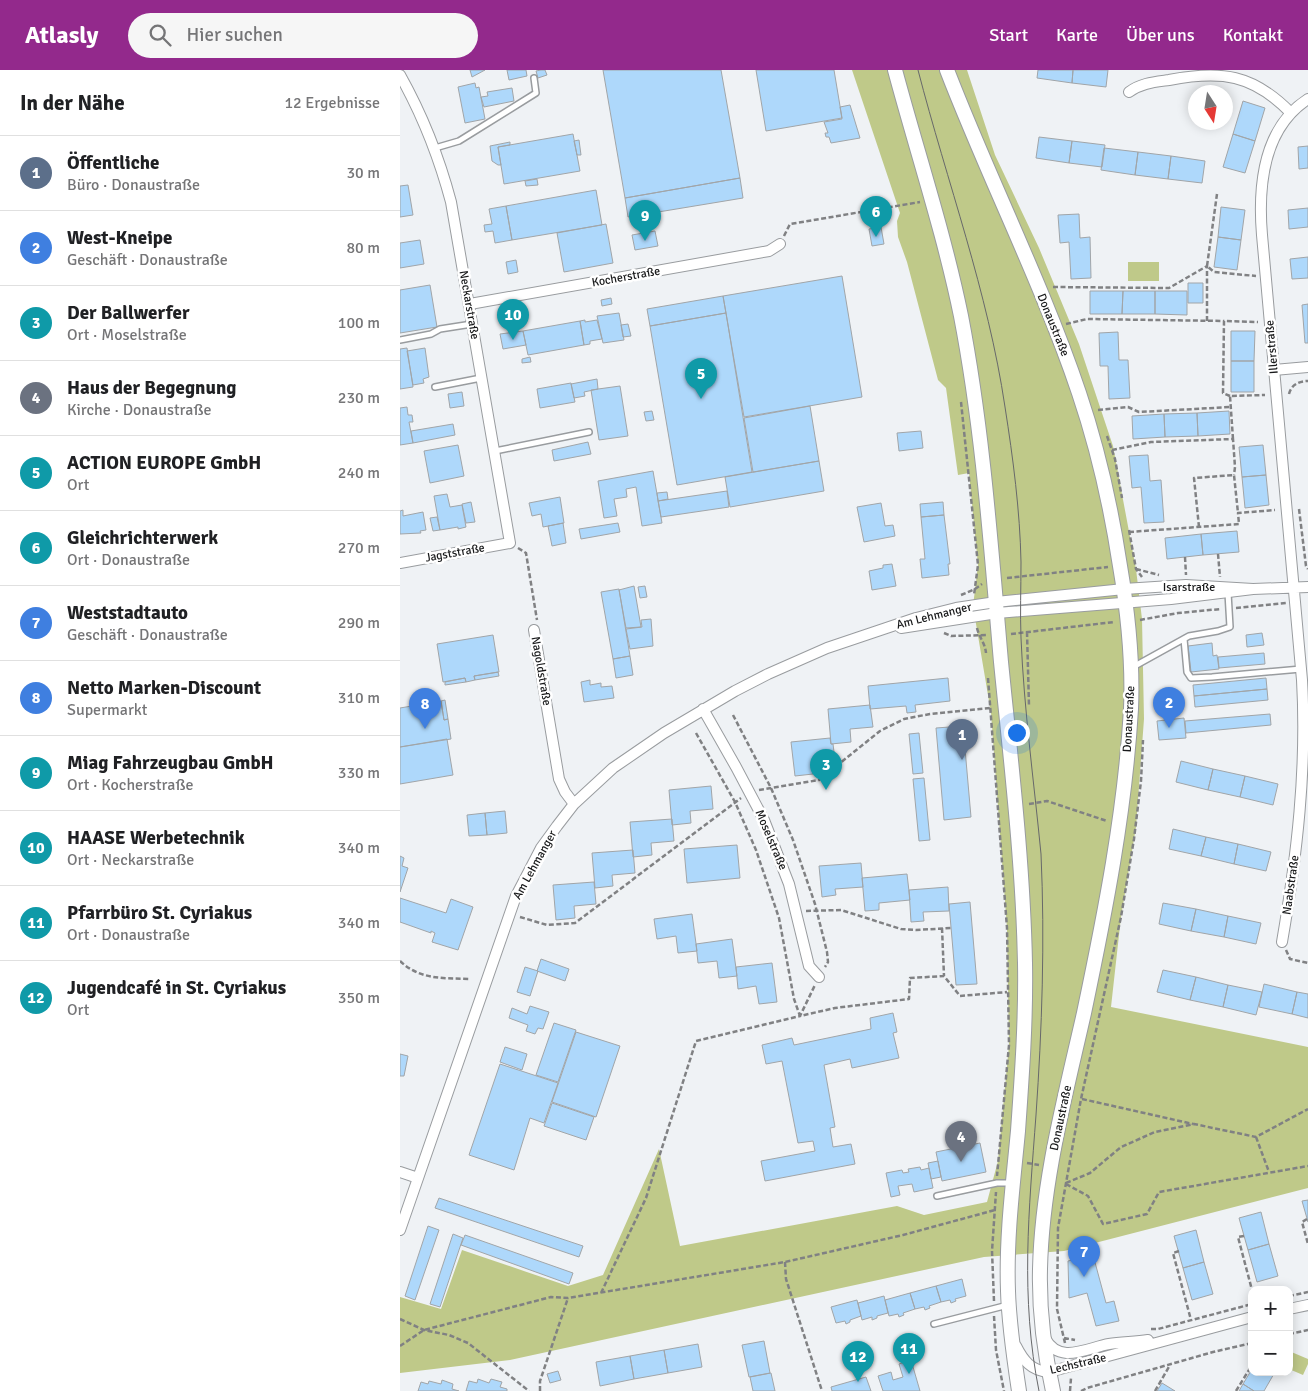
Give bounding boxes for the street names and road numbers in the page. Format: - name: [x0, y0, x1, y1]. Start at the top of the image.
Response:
- street label: Kocherstraße: [591, 264, 661, 290]
- street label: Neckarstraße: [456, 269, 482, 341]
- street label: Donaustraße: [1034, 291, 1072, 359]
- street label: Illerstraße: [1262, 319, 1282, 375]
- street label: Jagststraße: [424, 540, 486, 566]
- street label: Isarstraße: [1163, 580, 1215, 595]
- street label: Am Lehmanger: [895, 599, 974, 633]
- street label: Nagoldstraße: [528, 635, 554, 707]
- street label: Donaustraße: [1120, 685, 1138, 753]
- street label: Moselstraße: [752, 808, 790, 872]
- street label: Am Lehmanger: [510, 827, 561, 902]
- street label: Naabstraße: [1279, 854, 1303, 916]
- street label: Donaustraße: [1047, 1084, 1075, 1152]
- street label: Lechstraße: [1048, 1350, 1108, 1378]

